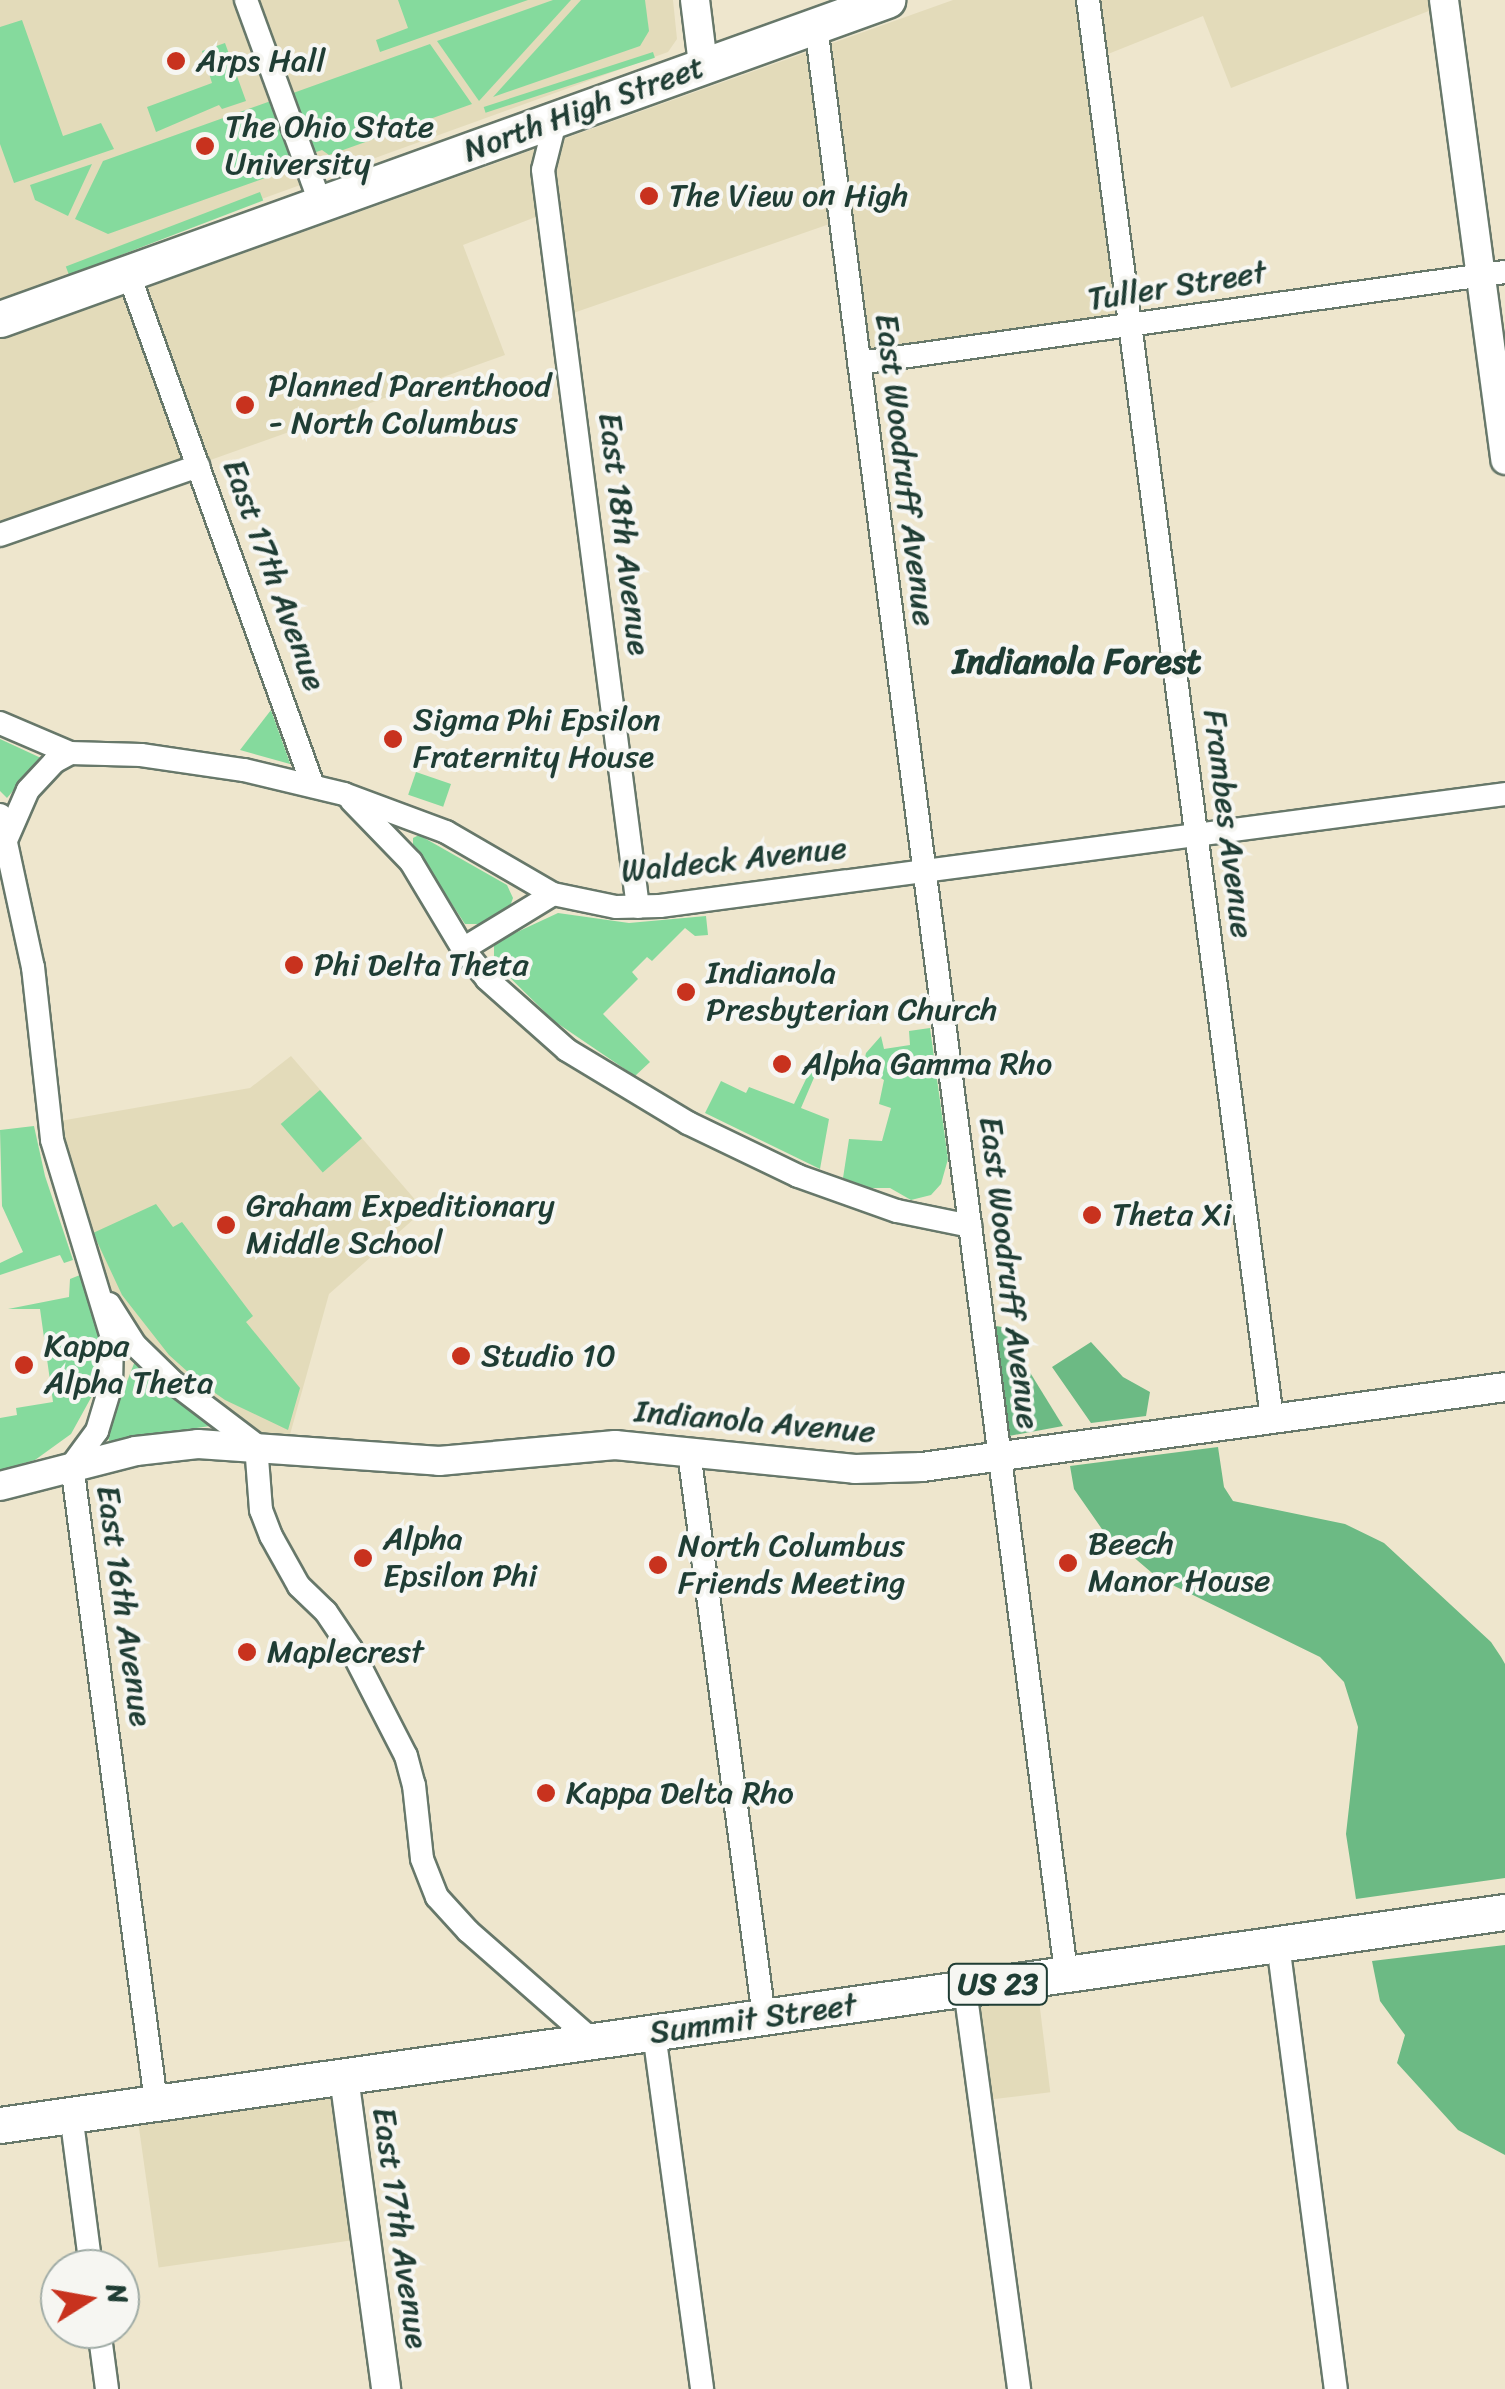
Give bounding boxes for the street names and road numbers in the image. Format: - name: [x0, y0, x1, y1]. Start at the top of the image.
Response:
- street label: North High Street: [457, 47, 711, 171]
- street label: Tuller Street: [1085, 253, 1269, 319]
- street label: East Woodruff Avenue: [867, 312, 943, 628]
- street label: East 18th Avenue: [590, 410, 658, 658]
- street label: East 17th Avenue: [214, 454, 334, 696]
- street label: Frambes Avenue: [1195, 708, 1261, 940]
- street label: Waldeck Avenue: [619, 829, 849, 891]
- street label: East Woodruff Avenue: [971, 1115, 1047, 1431]
- street label: Indianola Avenue: [634, 1392, 876, 1452]
- street label: East 16th Avenue: [88, 1483, 160, 1729]
- road number: US 23: [946, 1959, 1050, 2009]
- street label: Summit Street: [647, 1985, 859, 2053]
- street label: East 17th Avenue: [364, 2104, 436, 2352]

